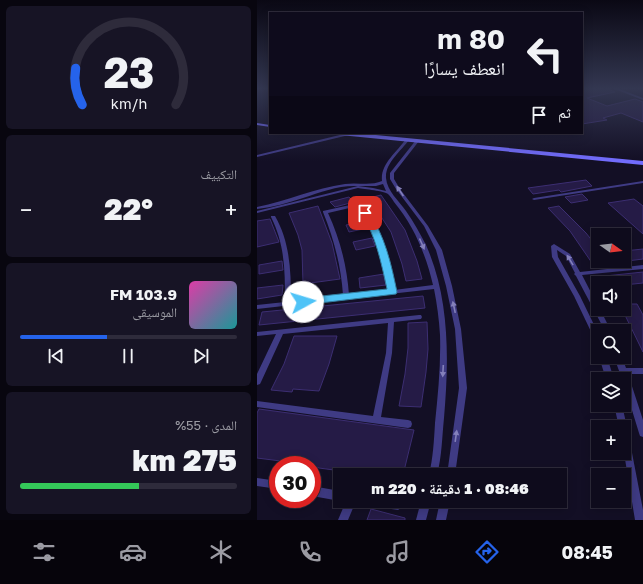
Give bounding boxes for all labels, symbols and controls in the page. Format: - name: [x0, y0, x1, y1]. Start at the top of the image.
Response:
- text: 80 m: [437, 22, 505, 55]
- icon: left: [519, 28, 571, 80]
- text: 23: [103, 47, 154, 97]
- text: انعطف يسارًا: [424, 57, 505, 79]
- text: km/h: [110, 95, 147, 112]
- text: ثم: [558, 103, 571, 121]
- icon: arrive: [528, 104, 550, 126]
- text: التكييف: [201, 166, 237, 182]
- one-way arrow: [396, 186, 404, 196]
- text: 22°: [104, 191, 153, 227]
- text: −: [20, 196, 32, 223]
- text: +: [225, 196, 237, 223]
- pin: [348, 196, 382, 230]
- icon: arrive: [354, 202, 376, 224]
- north arrow: [591, 228, 631, 268]
- map controls: [591, 228, 631, 508]
- one-way arrow: [419, 239, 425, 250]
- one-way arrow: [566, 254, 573, 266]
- button: sound: [591, 276, 631, 316]
- position arrow: [282, 281, 324, 323]
- text: 103.9 FM: [110, 285, 177, 303]
- one-way arrow: [450, 301, 456, 314]
- text: الموسيقى: [133, 304, 177, 320]
- button: search: [591, 324, 631, 364]
- icon: previous: [45, 345, 67, 367]
- icon: pause: [117, 345, 139, 367]
- icon: next: [190, 345, 212, 367]
- one-way arrow: [439, 365, 446, 377]
- button: layers: [591, 372, 631, 412]
- text: المدى · 55%: [175, 417, 237, 433]
- button: +: [591, 420, 631, 460]
- one-way arrow: [453, 430, 459, 442]
- text: 275 km: [132, 442, 237, 478]
- speed limit sign: 30: [269, 456, 321, 508]
- button: −: [591, 468, 631, 508]
- text: 08:46 · 1 دقيقة · 220 m: [371, 479, 529, 497]
- icon: filters: [30, 538, 58, 566]
- icon: car: [119, 538, 147, 566]
- icon: climate: [207, 538, 235, 566]
- icon: phone: [296, 538, 324, 566]
- icon: music: [384, 538, 412, 566]
- icon: directions: [473, 538, 501, 566]
- text: 08:45: [562, 541, 613, 563]

